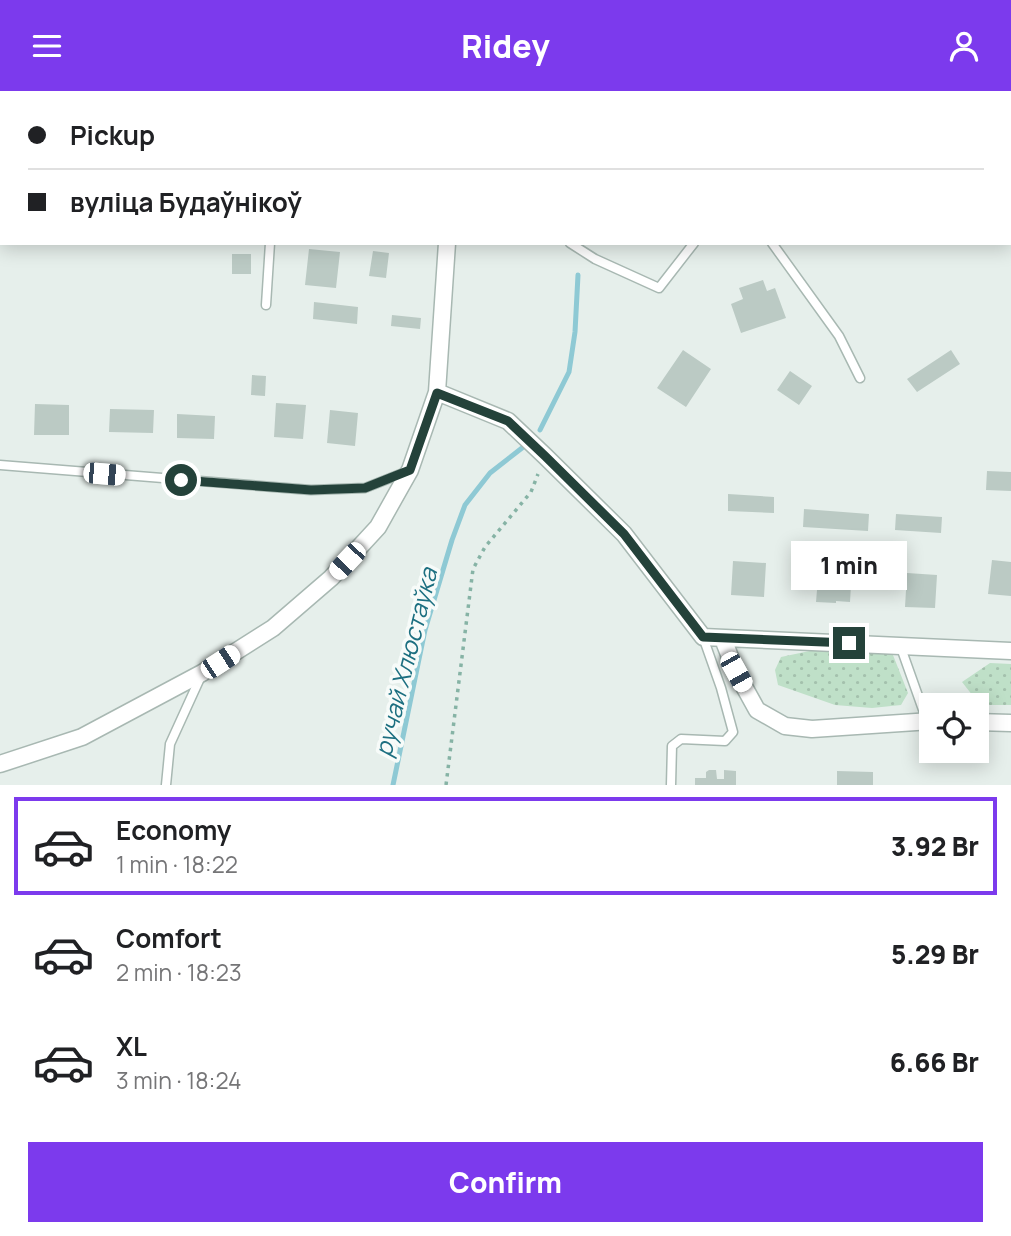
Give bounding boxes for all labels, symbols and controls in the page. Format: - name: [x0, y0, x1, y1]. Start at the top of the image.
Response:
- text: Ridey: [461, 24, 550, 68]
- icon: menu: [28, 27, 66, 65]
- icon: person: [945, 27, 983, 65]
- text: Pickup: [70, 117, 155, 153]
- text: вуліца Будаўнікоў: [70, 184, 302, 220]
- car: [83, 462, 126, 486]
- route start: [165, 464, 197, 496]
- car: [325, 538, 370, 584]
- callout: 1 min: [791, 541, 907, 591]
- text: 1 min: [820, 549, 878, 581]
- water label: ручай Хлюстаўка: [366, 563, 445, 760]
- route end: [833, 627, 865, 659]
- car: [197, 642, 244, 682]
- car: [717, 649, 756, 695]
- map controls: [919, 693, 989, 763]
- button: locate: [919, 693, 989, 763]
- text: Economy: [116, 812, 231, 848]
- icon: car: [32, 815, 95, 878]
- text: 3.92 Br: [891, 828, 979, 864]
- text: 1 min · 18:22: [116, 848, 238, 880]
- text: Comfort: [116, 920, 222, 956]
- icon: car: [32, 923, 95, 986]
- text: 5.29 Br: [891, 936, 979, 972]
- text: 2 min · 18:23: [116, 956, 242, 988]
- text: XL: [116, 1028, 147, 1064]
- icon: car: [32, 1031, 95, 1094]
- text: 6.66 Br: [890, 1044, 979, 1080]
- text: 3 min · 18:24: [116, 1064, 242, 1096]
- button: Confirm: [28, 1142, 983, 1222]

